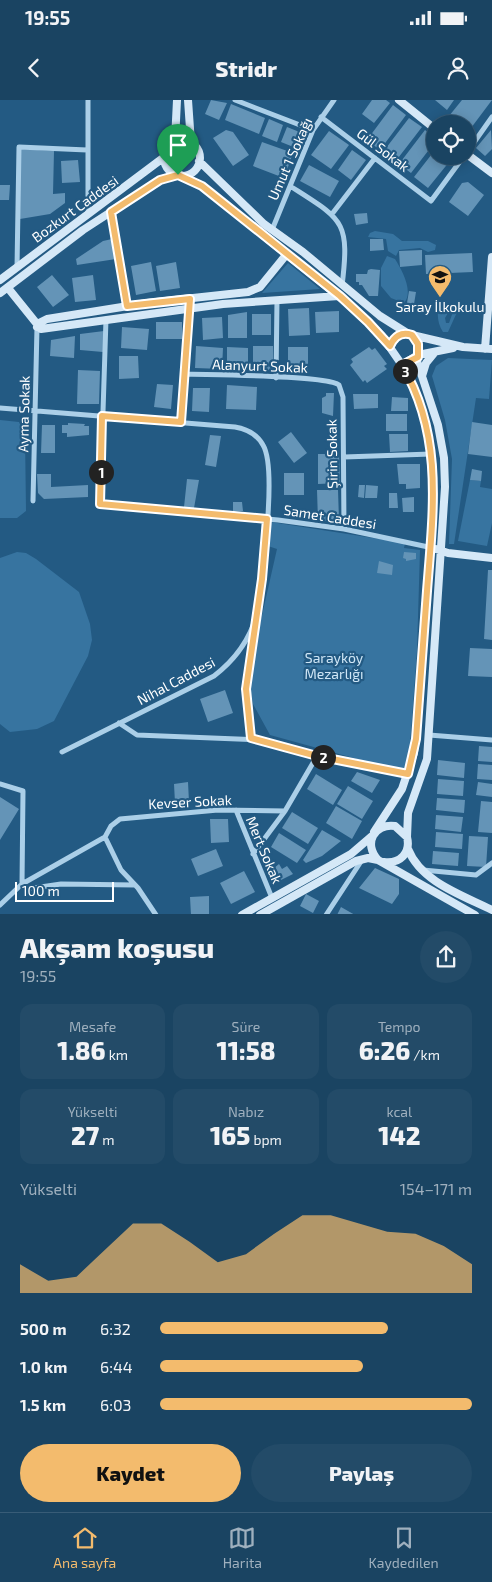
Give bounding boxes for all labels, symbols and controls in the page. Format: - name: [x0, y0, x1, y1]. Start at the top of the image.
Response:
- text: 19:55: [25, 6, 70, 29]
- icon: back: [20, 54, 48, 82]
- icon: person: [444, 54, 472, 82]
- text: Stridr: [215, 55, 277, 81]
- street label: Umut 1 Sokağı: [264, 115, 315, 203]
- map controls: [426, 115, 476, 165]
- button: locate: [426, 115, 476, 165]
- pin: [157, 124, 199, 175]
- street label: Gül Sokak: [354, 124, 413, 175]
- icon: arrive: [164, 131, 192, 159]
- street label: Bozkurt Caddesi: [28, 172, 121, 246]
- school or university icon: Saray İlkokulu: [427, 264, 453, 298]
- place label: Saray İlkokulu: [396, 298, 485, 315]
- street label: Alanyurt Sokak: [212, 355, 308, 376]
- pin: 3: [392, 358, 418, 384]
- text: 3: [402, 363, 409, 380]
- street label: Ayma Sokak: [14, 376, 33, 452]
- street label: Şirin Sokak: [322, 419, 342, 489]
- pin: 1: [88, 460, 114, 484]
- text: 1: [98, 464, 105, 481]
- street label: Samet Caddesi: [283, 501, 378, 532]
- park label: Sarayköy Mezarlığı: [304, 649, 364, 682]
- street label: Nihal Caddesi: [134, 653, 218, 708]
- pin: 2: [310, 744, 336, 770]
- text: 2: [319, 749, 328, 766]
- street label: Kevser Sokak: [148, 791, 232, 812]
- street label: Mert Sokak: [243, 814, 286, 886]
- scale bar: [15, 879, 114, 903]
- text: 100 m: [22, 882, 60, 899]
- text: Akşam koşusu: [20, 930, 214, 964]
- button: share: [420, 931, 472, 983]
- text: 19:55: [20, 966, 56, 985]
- text: Mesafe: [69, 1018, 116, 1035]
- text: Süre: [232, 1018, 260, 1035]
- text: Tempo: [378, 1018, 421, 1035]
- text: 1.86: [57, 1035, 106, 1065]
- text: 11:58: [216, 1035, 276, 1065]
- text: 6:26: [359, 1035, 410, 1065]
- text: km: [106, 1046, 128, 1063]
- text: /km: [410, 1046, 440, 1063]
- text: Yükselti: [68, 1103, 118, 1120]
- text: Nabız: [228, 1103, 264, 1120]
- text: kcal: [387, 1103, 412, 1120]
- text: 27: [71, 1120, 99, 1150]
- text: 165: [210, 1120, 250, 1150]
- text: 142: [378, 1120, 420, 1150]
- text: m: [99, 1131, 114, 1148]
- text: bpm: [250, 1131, 282, 1148]
- text: Yükselti: [20, 1179, 77, 1198]
- text: 154–171 m: [400, 1179, 472, 1198]
- text: 500 m: [20, 1319, 67, 1338]
- text: 6:32: [100, 1319, 131, 1338]
- text: 1.0 km: [20, 1357, 67, 1376]
- text: 6:44: [100, 1357, 133, 1376]
- text: 1.5 km: [20, 1395, 66, 1414]
- text: 6:03: [100, 1395, 131, 1414]
- button: Kaydet: [20, 1444, 241, 1502]
- button: Paylaş: [251, 1444, 472, 1502]
- tab: Ana sayfa: [53, 1524, 116, 1571]
- tab: Harita: [223, 1524, 262, 1571]
- tab: Kaydedilen: [369, 1524, 439, 1571]

